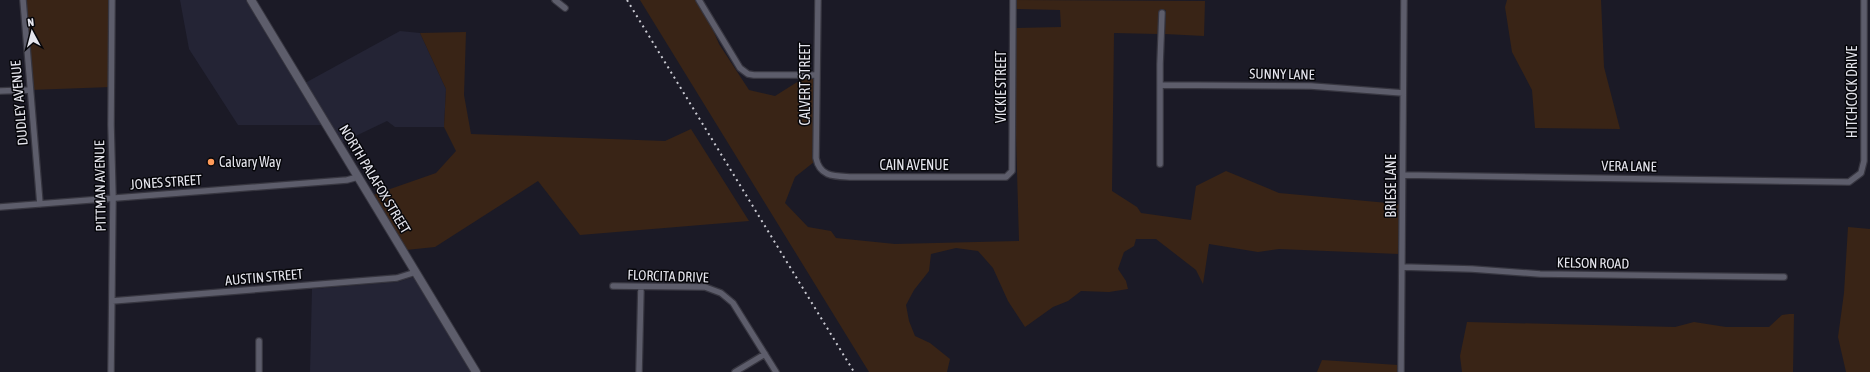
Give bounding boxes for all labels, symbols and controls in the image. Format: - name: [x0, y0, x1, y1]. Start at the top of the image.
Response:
- north arrow: [12, 12, 52, 52]
- text: N: [27, 16, 35, 28]
- street label: CALVERT STREET: [797, 43, 813, 125]
- street label: HITCHCOCK DRIVE: [1844, 46, 1860, 138]
- street label: VICKIE STREET: [993, 51, 1009, 123]
- street label: DUDLEY AVENUE: [7, 60, 31, 146]
- street label: SUNNY LANE: [1249, 65, 1315, 83]
- street label: NORTH PALAFOX STREET: [336, 122, 414, 236]
- street label: PITTMAN AVENUE: [91, 140, 109, 232]
- place label: Calvary Way: [219, 154, 282, 170]
- street label: BRIESE LANE: [1383, 154, 1399, 218]
- marker: Calvary Way: [206, 157, 216, 167]
- street label: CAIN AVENUE: [880, 157, 948, 173]
- street label: VERA LANE: [1601, 158, 1657, 174]
- street label: JONES STREET: [130, 172, 202, 192]
- street label: KELSON ROAD: [1557, 254, 1629, 272]
- street label: AUSTIN STREET: [224, 266, 304, 288]
- street label: FLORCITA DRIVE: [627, 267, 709, 285]

